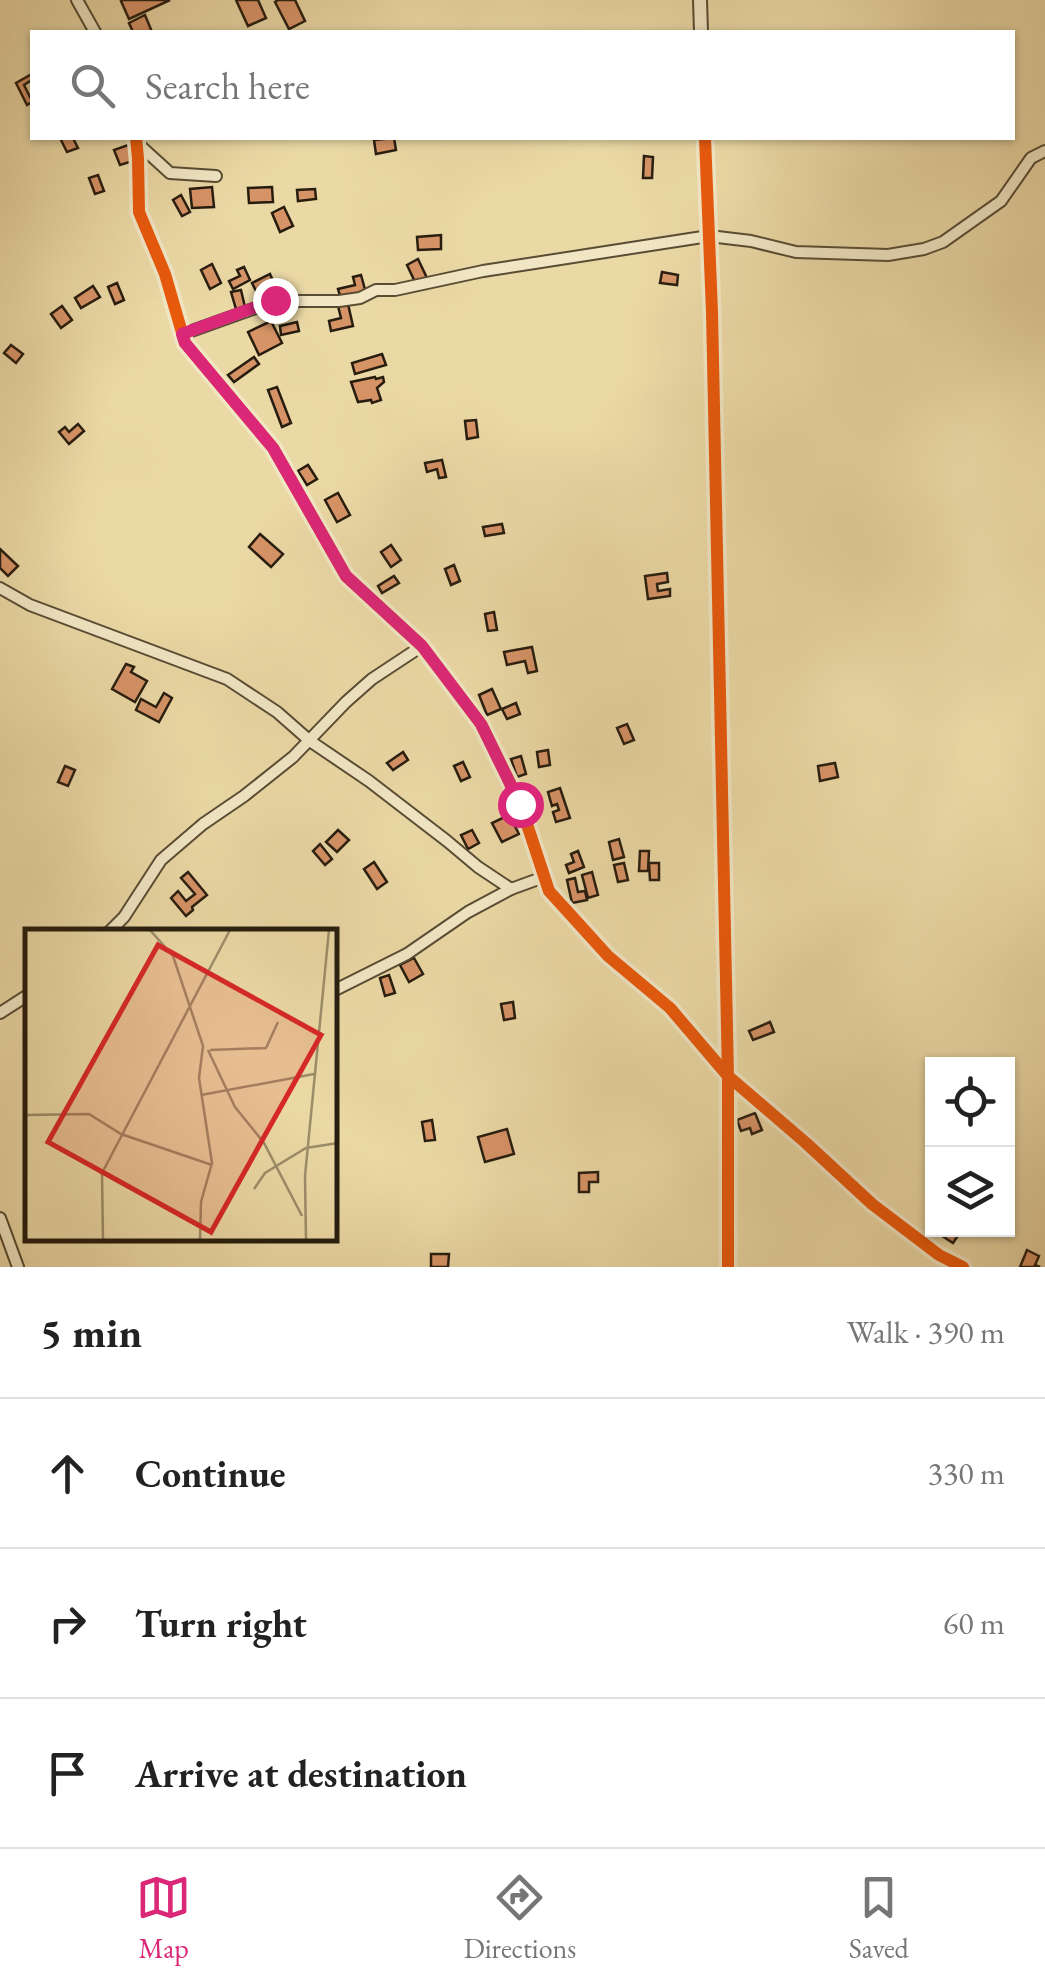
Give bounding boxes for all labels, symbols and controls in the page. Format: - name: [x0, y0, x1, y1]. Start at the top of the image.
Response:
- search box: [30, 30, 1015, 140]
- icon: search: [65, 58, 120, 113]
- text: Search here: [145, 61, 310, 110]
- route end: [253, 278, 299, 324]
- route start: [498, 782, 544, 828]
- inset map: [25, 929, 338, 1242]
- map controls: [925, 1057, 1015, 1237]
- button: locate: [925, 1057, 1015, 1147]
- button: layers: [925, 1147, 1015, 1237]
- text: 5 min: [40, 1305, 142, 1360]
- text: Walk · 390 m: [847, 1311, 1005, 1353]
- icon: ahead: [40, 1446, 95, 1501]
- text: Continue: [135, 1449, 286, 1498]
- text: 330 m: [928, 1452, 1005, 1494]
- icon: right: [40, 1596, 95, 1651]
- text: Turn right: [135, 1599, 307, 1648]
- text: 60 m: [943, 1602, 1005, 1644]
- icon: arrive: [40, 1746, 95, 1801]
- text: Arrive at destination: [135, 1749, 467, 1798]
- tab: Map: [136, 1870, 191, 1966]
- tab: Directions: [464, 1870, 576, 1966]
- tab: Saved: [849, 1870, 909, 1966]

